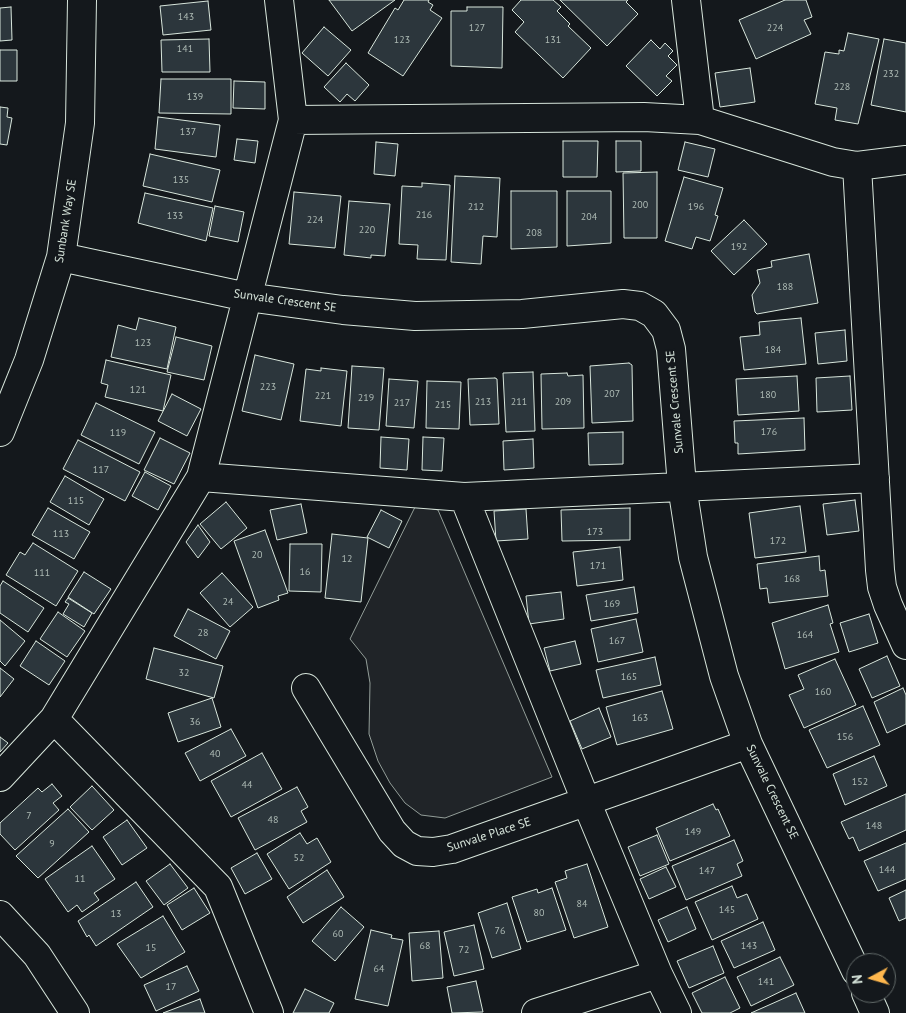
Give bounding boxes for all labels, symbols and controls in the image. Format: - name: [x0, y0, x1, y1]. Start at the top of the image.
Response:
- house number: 143: [178, 11, 194, 23]
- house number: 127: [469, 22, 485, 34]
- house number: 224: [767, 22, 783, 34]
- house number: 123: [394, 34, 410, 46]
- house number: 131: [545, 34, 561, 46]
- house number: 141: [177, 43, 193, 55]
- house number: 232: [883, 68, 899, 80]
- house number: 228: [834, 81, 850, 93]
- house number: 139: [187, 91, 203, 103]
- house number: 137: [180, 126, 196, 138]
- house number: 135: [173, 174, 189, 186]
- street label: Sunbank Way SE: [52, 178, 80, 264]
- house number: 200: [632, 199, 648, 211]
- house number: 212: [468, 201, 484, 213]
- house number: 196: [688, 201, 704, 213]
- house number: 216: [416, 209, 432, 221]
- house number: 133: [167, 210, 183, 222]
- house number: 204: [581, 211, 597, 223]
- house number: 224: [307, 214, 323, 226]
- house number: 220: [359, 224, 375, 236]
- house number: 208: [526, 227, 542, 239]
- house number: 192: [731, 241, 747, 253]
- house number: 188: [777, 281, 793, 293]
- street label: Sunvale Crescent SE: [233, 287, 337, 315]
- house number: 123: [135, 337, 151, 349]
- house number: 184: [765, 344, 781, 356]
- street label: Sunvale Crescent SE: [663, 350, 687, 454]
- house number: 223: [260, 381, 276, 393]
- house number: 121: [130, 384, 146, 396]
- house number: 207: [604, 388, 620, 400]
- house number: 180: [760, 389, 776, 401]
- house number: 221: [315, 390, 331, 402]
- house number: 219: [358, 392, 374, 404]
- house number: 213: [475, 396, 491, 408]
- house number: 211: [511, 396, 527, 408]
- house number: 209: [555, 396, 571, 408]
- house number: 217: [394, 397, 410, 409]
- house number: 215: [435, 399, 451, 411]
- house number: 176: [761, 426, 777, 438]
- house number: 119: [110, 427, 126, 439]
- house number: 117: [93, 464, 109, 476]
- house number: 115: [68, 495, 84, 507]
- house number: 173: [587, 526, 603, 538]
- house number: 113: [53, 528, 69, 540]
- house number: 172: [770, 535, 786, 547]
- house number: 20: [252, 549, 262, 561]
- house number: 12: [342, 553, 352, 565]
- house number: 171: [590, 560, 606, 572]
- house number: 16: [300, 566, 310, 578]
- house number: 111: [34, 567, 50, 579]
- house number: 168: [784, 573, 800, 585]
- house number: 24: [223, 596, 233, 608]
- house number: 169: [604, 598, 620, 610]
- house number: 28: [198, 627, 208, 639]
- house number: 164: [797, 629, 813, 641]
- house number: 167: [609, 635, 625, 647]
- house number: 32: [179, 667, 189, 679]
- house number: 165: [621, 671, 637, 683]
- house number: 160: [815, 686, 831, 698]
- house number: 163: [632, 712, 648, 724]
- house number: 36: [190, 716, 200, 728]
- house number: 156: [837, 731, 853, 743]
- street label: Sunvale Crescent SE: [743, 742, 801, 842]
- house number: 40: [210, 748, 220, 760]
- house number: 152: [852, 776, 868, 788]
- house number: 44: [242, 779, 252, 791]
- house number: 7: [26, 810, 32, 822]
- house number: 48: [268, 814, 278, 826]
- street label: Sunvale Place SE: [445, 815, 533, 855]
- house number: 148: [866, 820, 882, 832]
- house number: 149: [685, 826, 701, 838]
- house number: 9: [49, 838, 55, 850]
- house number: 52: [294, 852, 304, 864]
- house number: 144: [879, 864, 895, 876]
- house number: 147: [699, 865, 715, 877]
- house number: 11: [75, 873, 85, 885]
- house number: 84: [577, 898, 587, 910]
- house number: 145: [719, 904, 735, 916]
- house number: 80: [534, 907, 544, 919]
- house number: 13: [111, 908, 121, 920]
- house number: 76: [495, 925, 505, 937]
- house number: 60: [333, 928, 343, 940]
- house number: 68: [420, 940, 430, 952]
- house number: 143: [741, 940, 757, 952]
- house number: 15: [146, 942, 156, 954]
- house number: 72: [459, 944, 469, 956]
- north arrow: [846, 953, 896, 1003]
- house number: 64: [374, 963, 384, 975]
- text: N: [848, 974, 867, 985]
- house number: 141: [758, 976, 774, 988]
- house number: 17: [166, 981, 176, 993]

